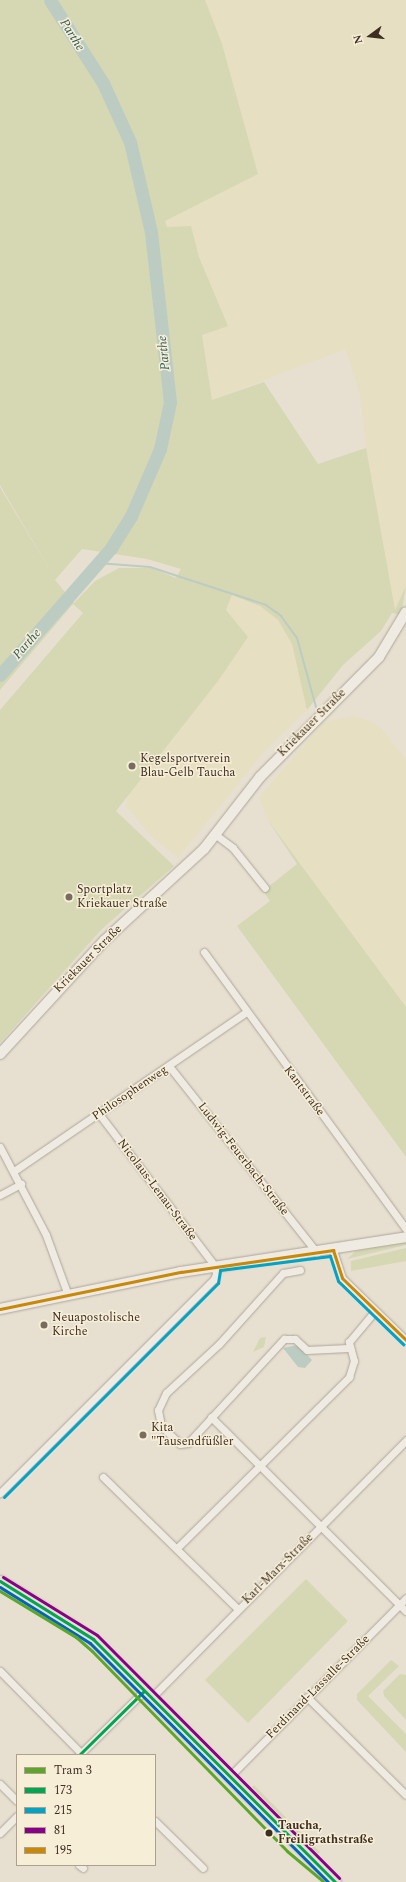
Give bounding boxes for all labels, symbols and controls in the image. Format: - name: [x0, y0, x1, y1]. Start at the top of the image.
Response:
- water label: Parthe: [56, 16, 88, 54]
- north arrow: [350, 16, 390, 56]
- text: N: [349, 33, 367, 46]
- water label: Parthe: [154, 335, 174, 371]
- water label: Parthe: [10, 626, 44, 662]
- street label: Kriekauer Straße: [275, 686, 349, 760]
- place label: Kegelsportverein Blau-Gelb Taucha: [140, 752, 235, 780]
- marker: Kegelsportverein Blau-Gelb Taucha: [127, 761, 137, 771]
- place label: Sportplatz Kriekauer Straße: [77, 883, 167, 911]
- marker: Sportplatz Kriekauer Straße: [64, 892, 74, 902]
- street label: Kriekauer Straße: [51, 922, 125, 996]
- street label: Philosophenweg: [90, 1062, 170, 1124]
- street label: Kantstraße: [281, 1063, 327, 1119]
- street label: Ludwig-Feuerbach-Straße: [194, 1100, 292, 1218]
- street label: Nicolaus-Lenau-Straße: [114, 1136, 200, 1244]
- place label: Neuapostolische Kirche: [52, 1311, 140, 1339]
- marker: Neuapostolische Kirche: [39, 1320, 49, 1330]
- place label: Kita "Tausendfüßler: [151, 1421, 233, 1449]
- marker: Kita "Tausendfüßler: [138, 1430, 148, 1440]
- street label: Karl-Marx-Straße: [240, 1531, 316, 1607]
- street label: Ferdinand-Lassalle-Straße: [263, 1632, 373, 1742]
- legend: [16, 1754, 156, 1866]
- text: Tram 3: [54, 1761, 92, 1780]
- text: 173: [54, 1781, 72, 1800]
- text: 215: [54, 1801, 72, 1820]
- place label: Taucha, Freiligrathstraße: [278, 1819, 373, 1847]
- text: 81: [54, 1821, 66, 1840]
- marker: Taucha, Freiligrathstraße: [263, 1827, 275, 1839]
- text: 195: [54, 1841, 72, 1860]

